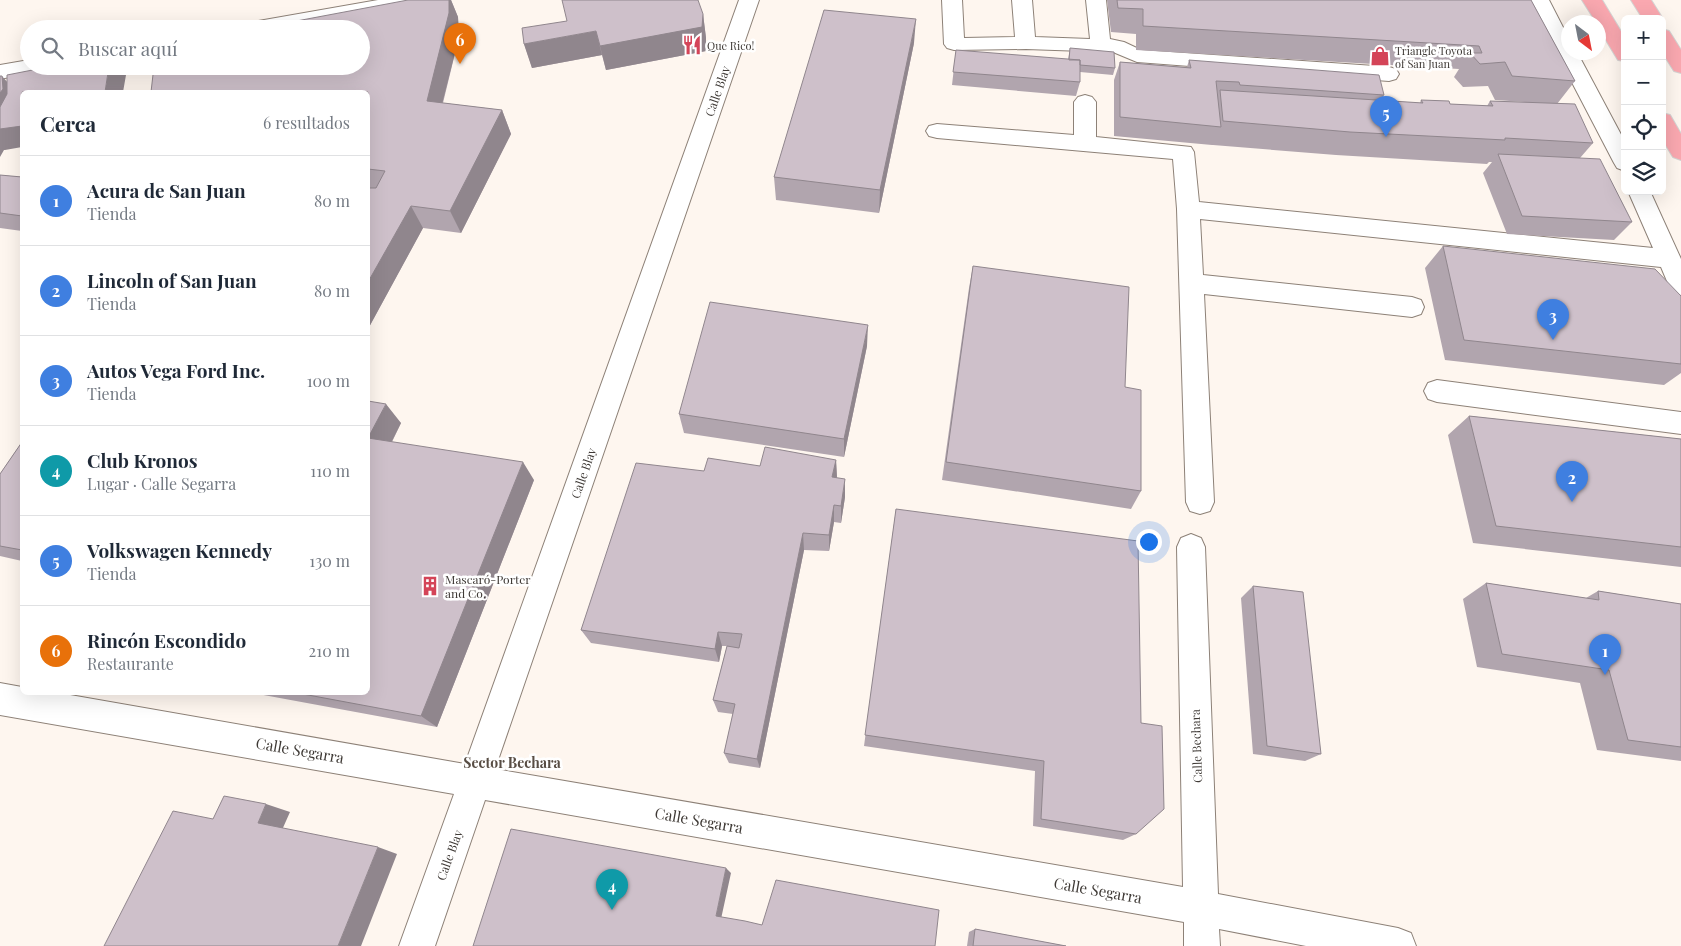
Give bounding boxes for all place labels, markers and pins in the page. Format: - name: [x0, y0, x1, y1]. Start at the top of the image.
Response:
- pin: 6: [444, 23, 476, 64]
- restaurant icon: Que Rico!: [681, 34, 703, 56]
- place label: Que Rico!: [707, 38, 755, 53]
- place label: Triangle Toyota of San Juan: [1395, 43, 1472, 71]
- shop icon: Triangle Toyota of San Juan: [1369, 45, 1391, 67]
- pin: 5: [1370, 96, 1402, 137]
- pin: 3: [1537, 299, 1569, 340]
- pin: 2: [1556, 461, 1588, 502]
- place label: Mascaró-Porter and Co.: [445, 571, 531, 601]
- building icon: Mascaró-Porter and Co.: [419, 575, 441, 597]
- pin: 1: [1589, 634, 1621, 675]
- pin: 4: [596, 869, 628, 910]

